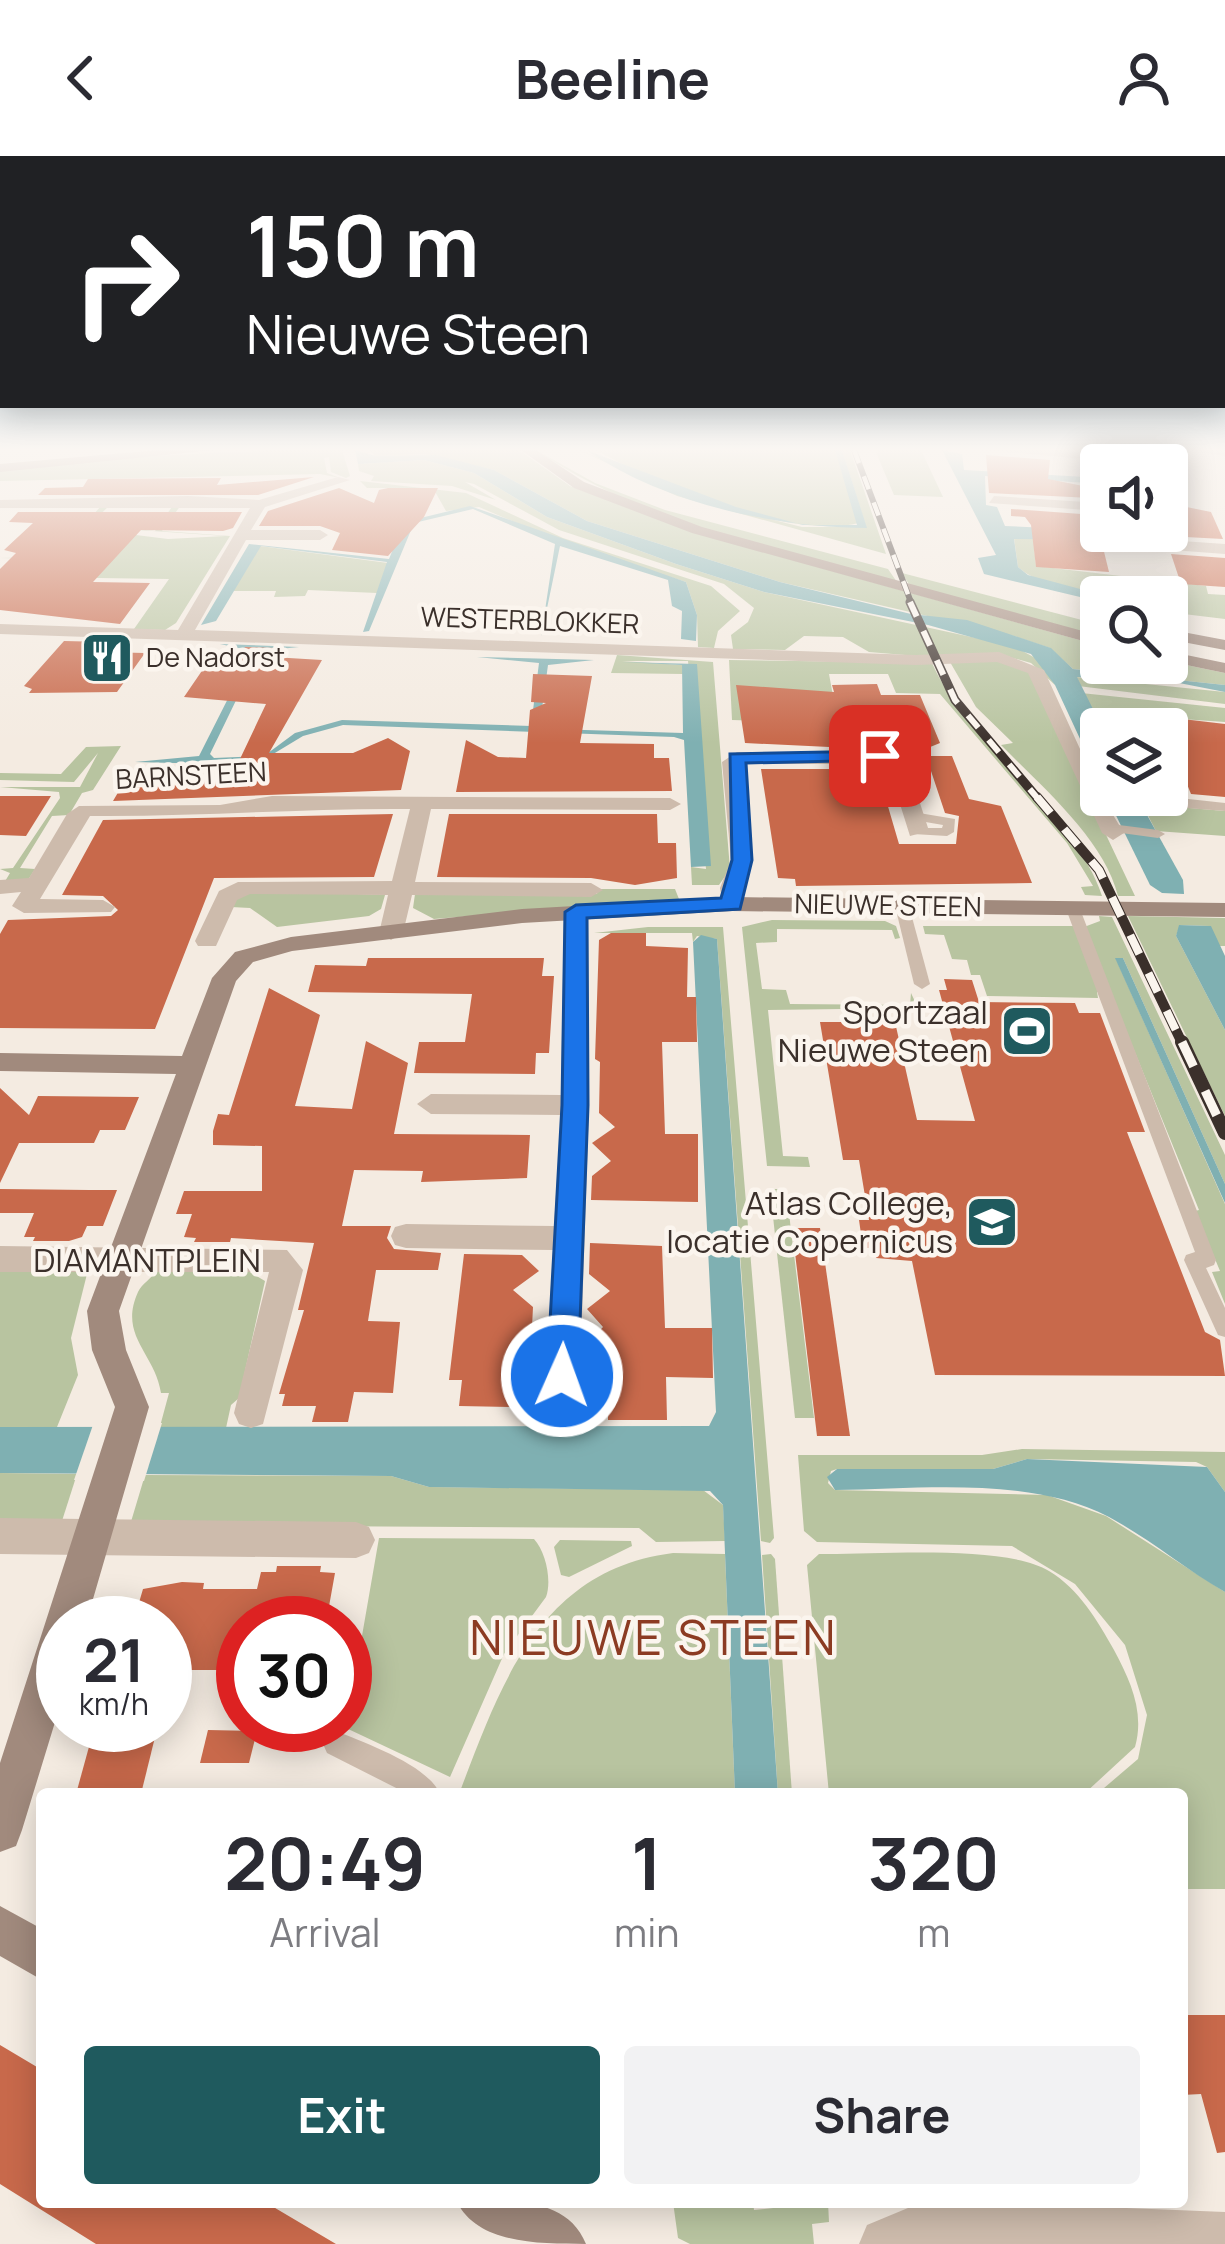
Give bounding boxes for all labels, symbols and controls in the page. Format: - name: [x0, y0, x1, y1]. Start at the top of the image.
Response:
- text: Beeline: [515, 41, 710, 115]
- icon: back: [48, 45, 114, 111]
- icon: person: [1111, 45, 1177, 111]
- text: 150 m: [246, 187, 480, 302]
- icon: right: [48, 204, 204, 360]
- text: Nieuwe Steen: [246, 296, 590, 370]
- map controls: [1080, 444, 1188, 816]
- button: sound: [1080, 444, 1188, 552]
- button: search: [1080, 576, 1188, 684]
- street label: WESTERBLOKKER: [420, 597, 640, 642]
- restaurant icon: De Nadorst: [79, 630, 135, 686]
- place label: De Nadorst: [146, 638, 285, 675]
- pin: [829, 705, 931, 807]
- button: layers: [1080, 708, 1188, 816]
- icon: arrive: [847, 723, 913, 789]
- street label: BARNSTEEN: [114, 752, 267, 797]
- street label: NIEUWE STEEN: [794, 884, 982, 925]
- place label: Sportzaal Nieuwe Steen: [778, 989, 988, 1072]
- sports icon: Sportzaal Nieuwe Steen: [999, 1003, 1055, 1059]
- place label: Atlas College, locatie Copernicus: [666, 1180, 953, 1263]
- school or university icon: Atlas College, locatie Copernicus: [964, 1194, 1020, 1250]
- street label: DIAMANTPLEIN: [33, 1237, 261, 1282]
- position arrow: [499, 1313, 625, 1439]
- speed limit sign: 30: [216, 1596, 372, 1752]
- district label: NIEUWE STEEN: [470, 1604, 838, 1669]
- text: 21: [83, 1618, 145, 1700]
- text: km/h: [79, 1683, 149, 1724]
- text: 20:49: [224, 1813, 426, 1912]
- text: 1: [631, 1813, 663, 1912]
- text: 320: [868, 1813, 1000, 1912]
- text: Arrival: [269, 1905, 381, 1959]
- text: min: [614, 1905, 679, 1959]
- text: m: [917, 1905, 950, 1959]
- button: Exit: [84, 2046, 600, 2184]
- button: Share: [624, 2046, 1140, 2184]

